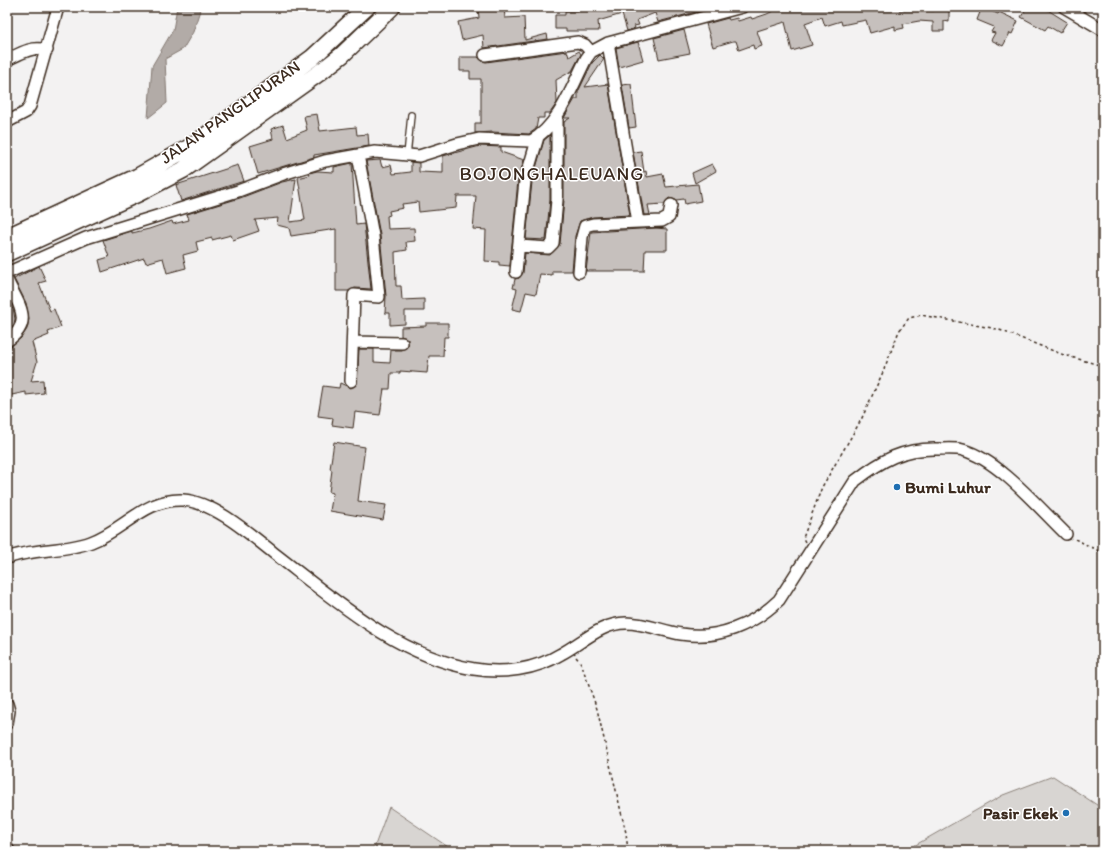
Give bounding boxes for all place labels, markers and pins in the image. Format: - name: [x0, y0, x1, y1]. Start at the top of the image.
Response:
- place label: Bumi Luhur: [905, 477, 991, 497]
- marker: Bumi Luhur: [892, 482, 902, 492]
- place label: Pasir Ekek: [983, 803, 1058, 823]
- marker: Pasir Ekek: [1061, 808, 1071, 818]

